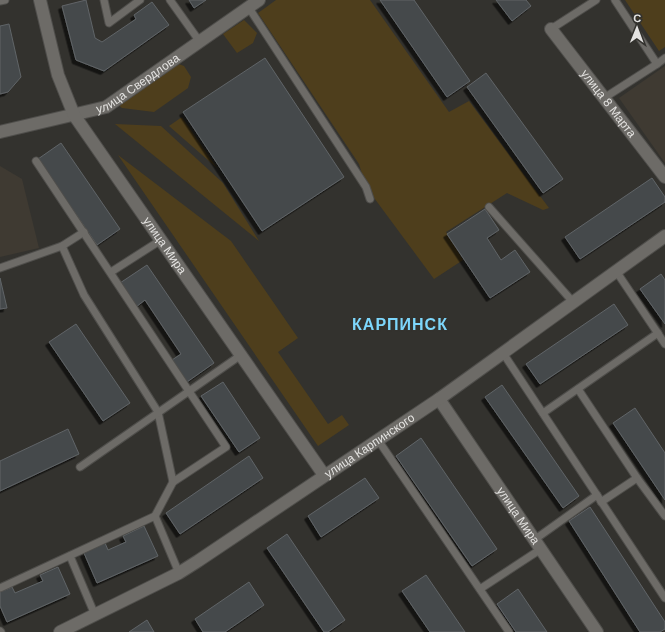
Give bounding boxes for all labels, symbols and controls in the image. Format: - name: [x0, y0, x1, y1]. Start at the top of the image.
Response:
- north arrow: [617, 8, 657, 48]
- text: С: [633, 11, 641, 25]
- street label: улица Свердлова: [95, 50, 183, 117]
- street label: улица 8 Марта: [577, 66, 640, 141]
- street label: улица Мира: [139, 214, 190, 277]
- district label: КАРПИНСК: [352, 314, 448, 335]
- street label: улица Карпинского: [321, 409, 418, 482]
- street label: улица Мира: [493, 484, 544, 548]

